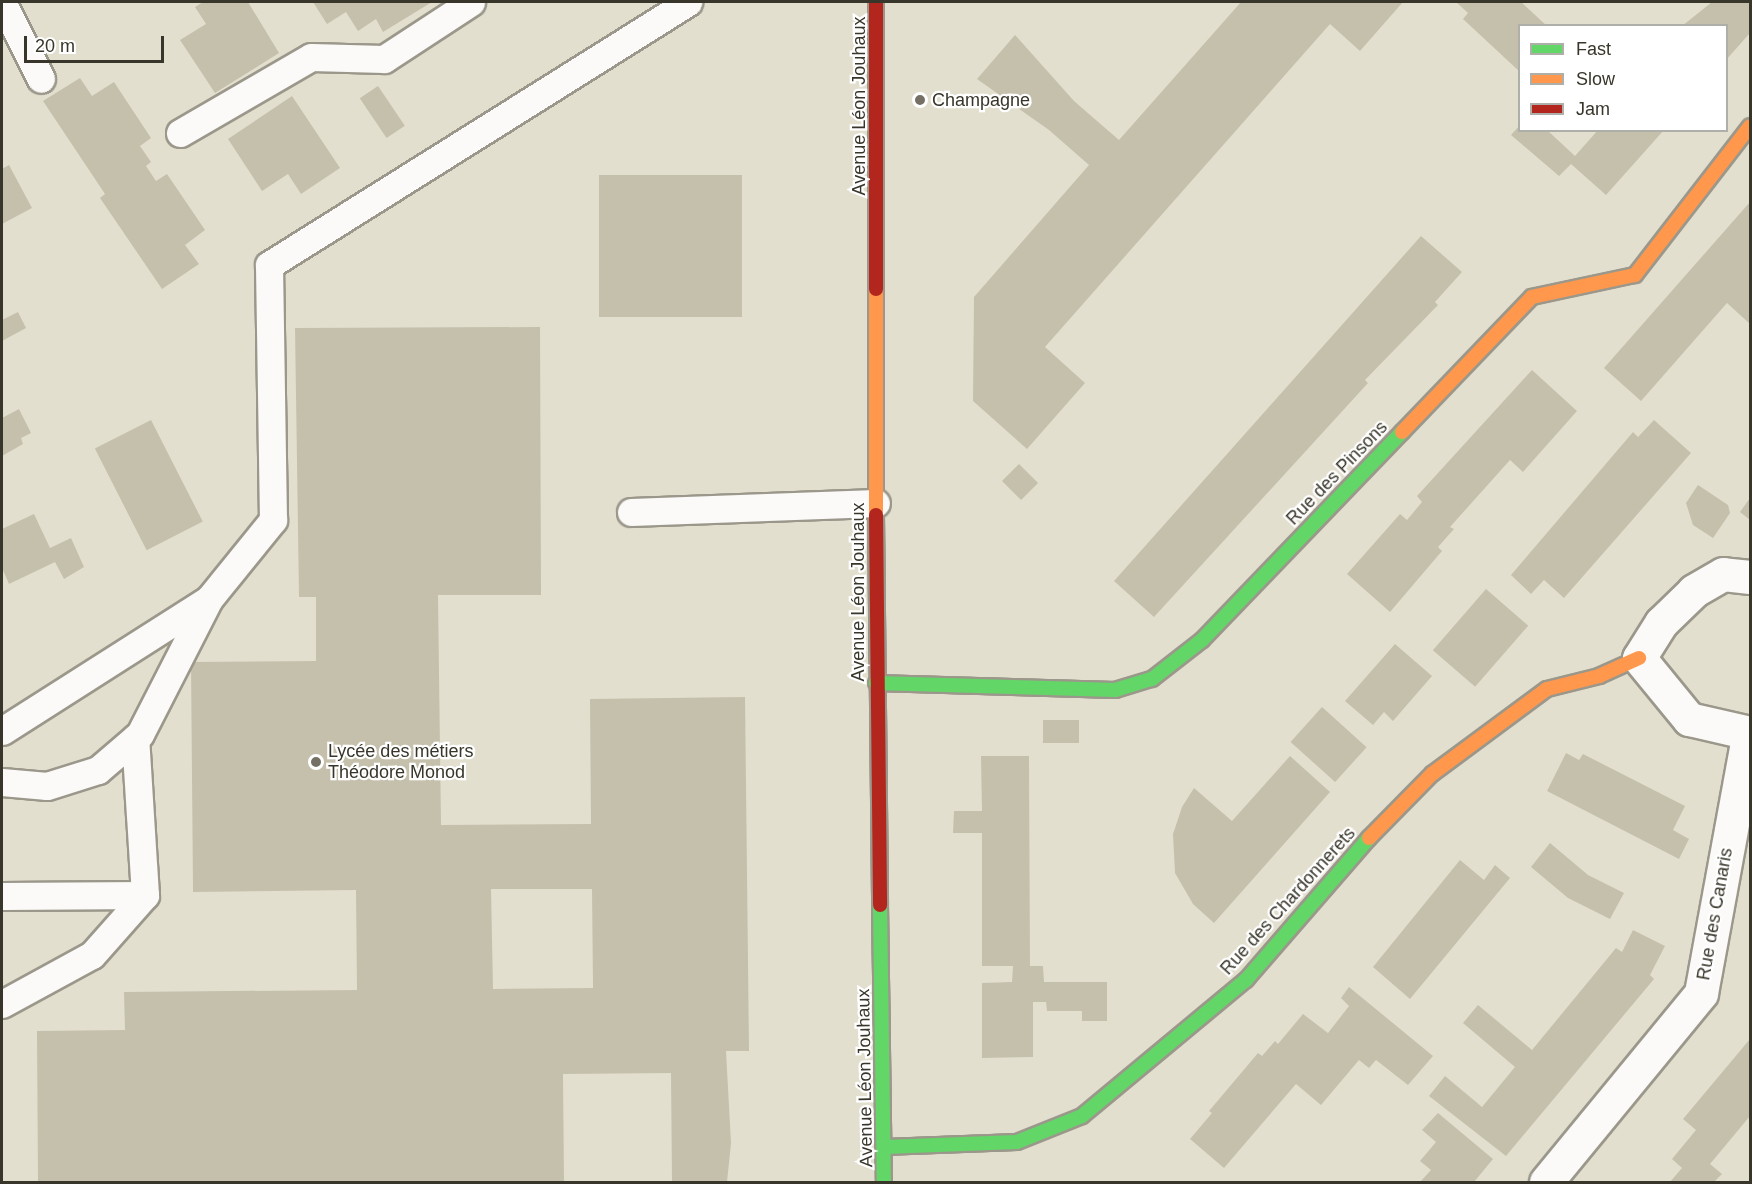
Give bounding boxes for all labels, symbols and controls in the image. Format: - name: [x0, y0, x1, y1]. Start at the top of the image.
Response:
- street label: Avenue Léon Jouhaux: [848, 17, 870, 195]
- scale bar: [27, 24, 166, 62]
- legend: [1518, 24, 1728, 132]
- text: 20 m: [35, 36, 75, 56]
- text: Fast: [1576, 39, 1611, 59]
- text: Slow: [1576, 69, 1615, 89]
- place label: Champagne: [932, 89, 1030, 111]
- marker: Champagne: [913, 93, 927, 107]
- text: Jam: [1576, 99, 1610, 119]
- street label: Rue des Pinsons: [1282, 417, 1392, 529]
- street label: Avenue Léon Jouhaux: [847, 503, 869, 681]
- place label: Lycée des métiers Théodore Monod: [328, 741, 473, 783]
- marker: Lycée des métiers Théodore Monod: [309, 755, 323, 769]
- street label: Rue des Chardonnerets: [1216, 823, 1360, 979]
- street label: Rue des Canaris: [1693, 846, 1737, 982]
- street label: Avenue Léon Jouhaux: [853, 988, 877, 1168]

